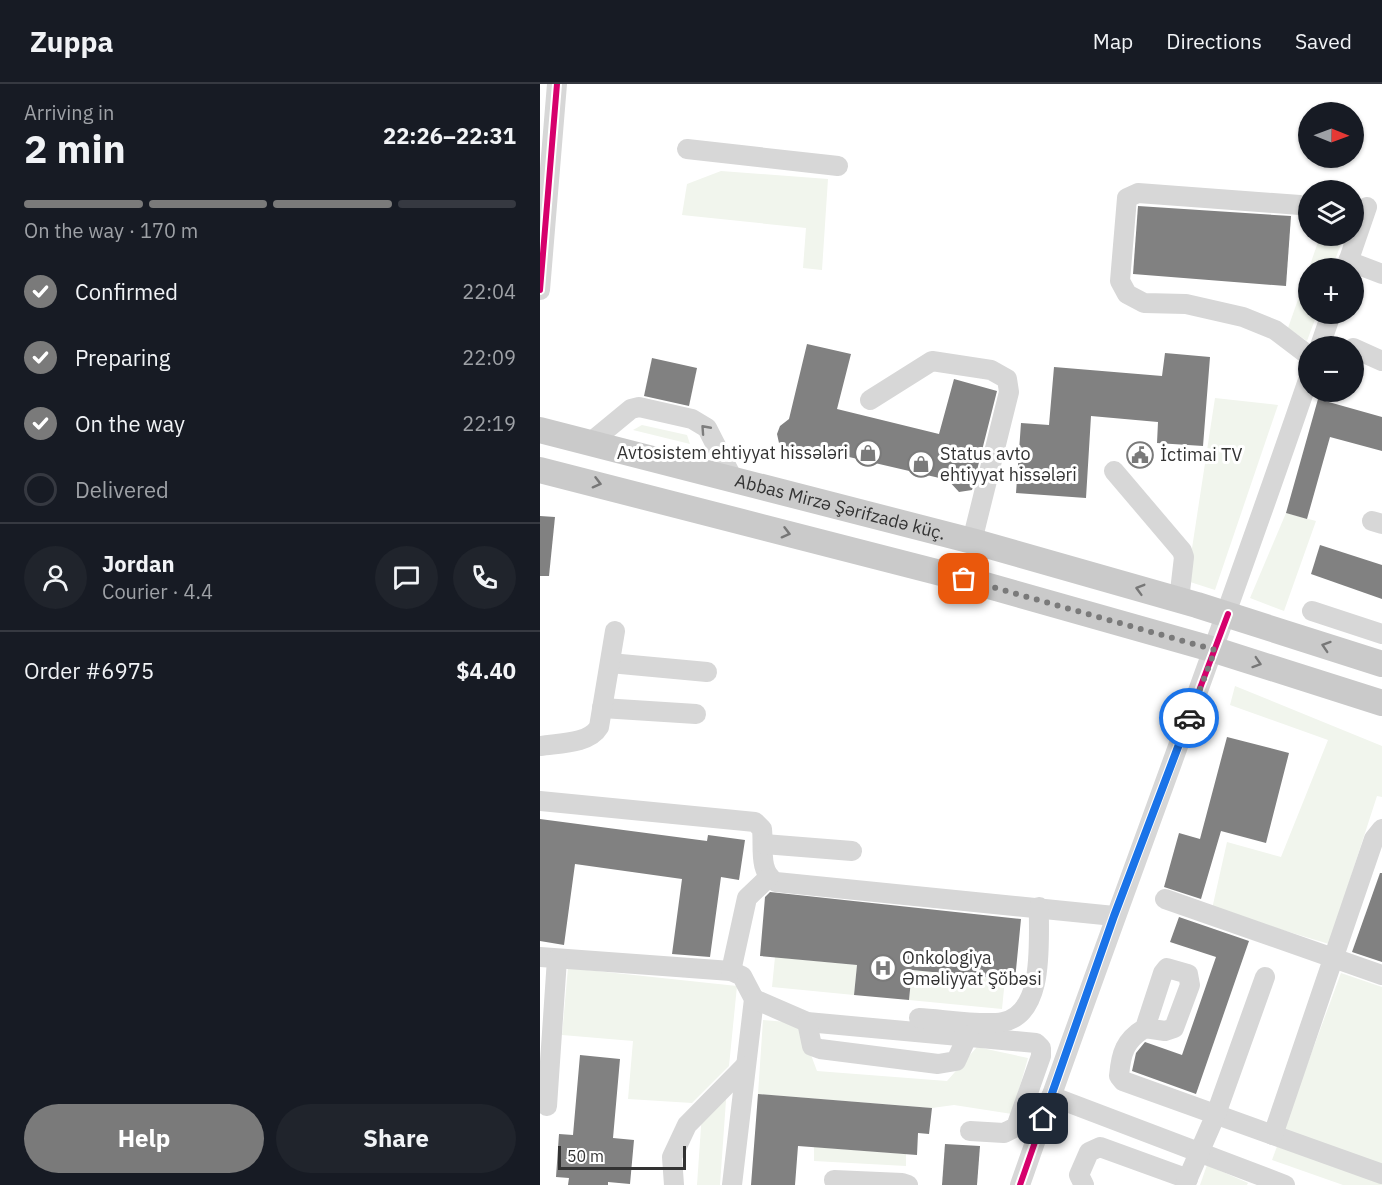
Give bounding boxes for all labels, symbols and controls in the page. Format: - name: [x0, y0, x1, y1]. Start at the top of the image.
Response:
- text: Zuppa: [30, 23, 114, 60]
- text: Map: [1093, 27, 1133, 55]
- text: Directions: [1166, 27, 1262, 55]
- text: Saved: [1295, 27, 1352, 55]
- text: Arriving in: [24, 99, 114, 126]
- north arrow: [1298, 102, 1364, 168]
- map controls: [1298, 102, 1364, 402]
- text: 22:26–22:31: [383, 121, 516, 150]
- text: 2 min: [24, 123, 126, 174]
- button: layers: [1298, 180, 1364, 246]
- text: On the way · 170 m: [24, 217, 198, 244]
- button: +: [1298, 258, 1364, 324]
- icon: check: [24, 275, 57, 308]
- text: Confirmed: [75, 277, 178, 306]
- text: 22:04: [462, 278, 516, 305]
- button: −: [1298, 336, 1364, 402]
- icon: check: [24, 341, 57, 374]
- text: Preparing: [75, 343, 170, 372]
- text: 22:09: [462, 344, 516, 371]
- icon: check: [24, 407, 57, 440]
- text: On the way: [75, 409, 185, 438]
- text: 22:19: [462, 410, 516, 437]
- one-way arrow: [701, 425, 712, 436]
- shop icon: Avtosistem ehtiyyat hissələri: [853, 438, 883, 468]
- public building icon: İctimai TV: [1125, 440, 1155, 470]
- place label: Avtosistem ehtiyyat hissələri: [617, 441, 848, 464]
- place label: Status avto ehtiyyat hissələri: [940, 442, 1077, 486]
- place label: İctimai TV: [1160, 443, 1242, 466]
- shop icon: Status avto ehtiyyat hissələri: [906, 449, 936, 479]
- street label: Abbas Mirzə Şərifzadə küç.: [733, 469, 948, 545]
- text: Delivered: [75, 475, 169, 504]
- one-way arrow: [592, 476, 602, 489]
- one-way arrow: [780, 525, 790, 538]
- button: person: [24, 546, 87, 609]
- button: chat: [375, 546, 438, 609]
- button: phone: [453, 546, 516, 609]
- text: Jordan: [102, 549, 175, 578]
- pin: [938, 553, 989, 604]
- icon: bag: [947, 562, 980, 595]
- text: Courier · 4.4: [102, 578, 213, 605]
- one-way arrow: [1135, 584, 1146, 596]
- one-way arrow: [1321, 641, 1332, 653]
- text: Order #6975: [24, 656, 154, 685]
- text: $4.40: [456, 656, 516, 685]
- one-way arrow: [1251, 656, 1262, 669]
- courier: [1159, 688, 1219, 748]
- icon: car: [1173, 702, 1206, 735]
- place label: Onkologiya Əməliyyat Şöbəsi: [902, 946, 1042, 990]
- hospital icon: Onkologiya Əməliyyat Şöbəsi: [868, 953, 898, 983]
- pin: [1017, 1093, 1068, 1144]
- icon: home: [1026, 1102, 1059, 1135]
- button: Help: [24, 1104, 264, 1173]
- button: Share: [276, 1104, 516, 1173]
- scale bar: [558, 1143, 686, 1170]
- text: 50 m: [567, 1146, 604, 1166]

